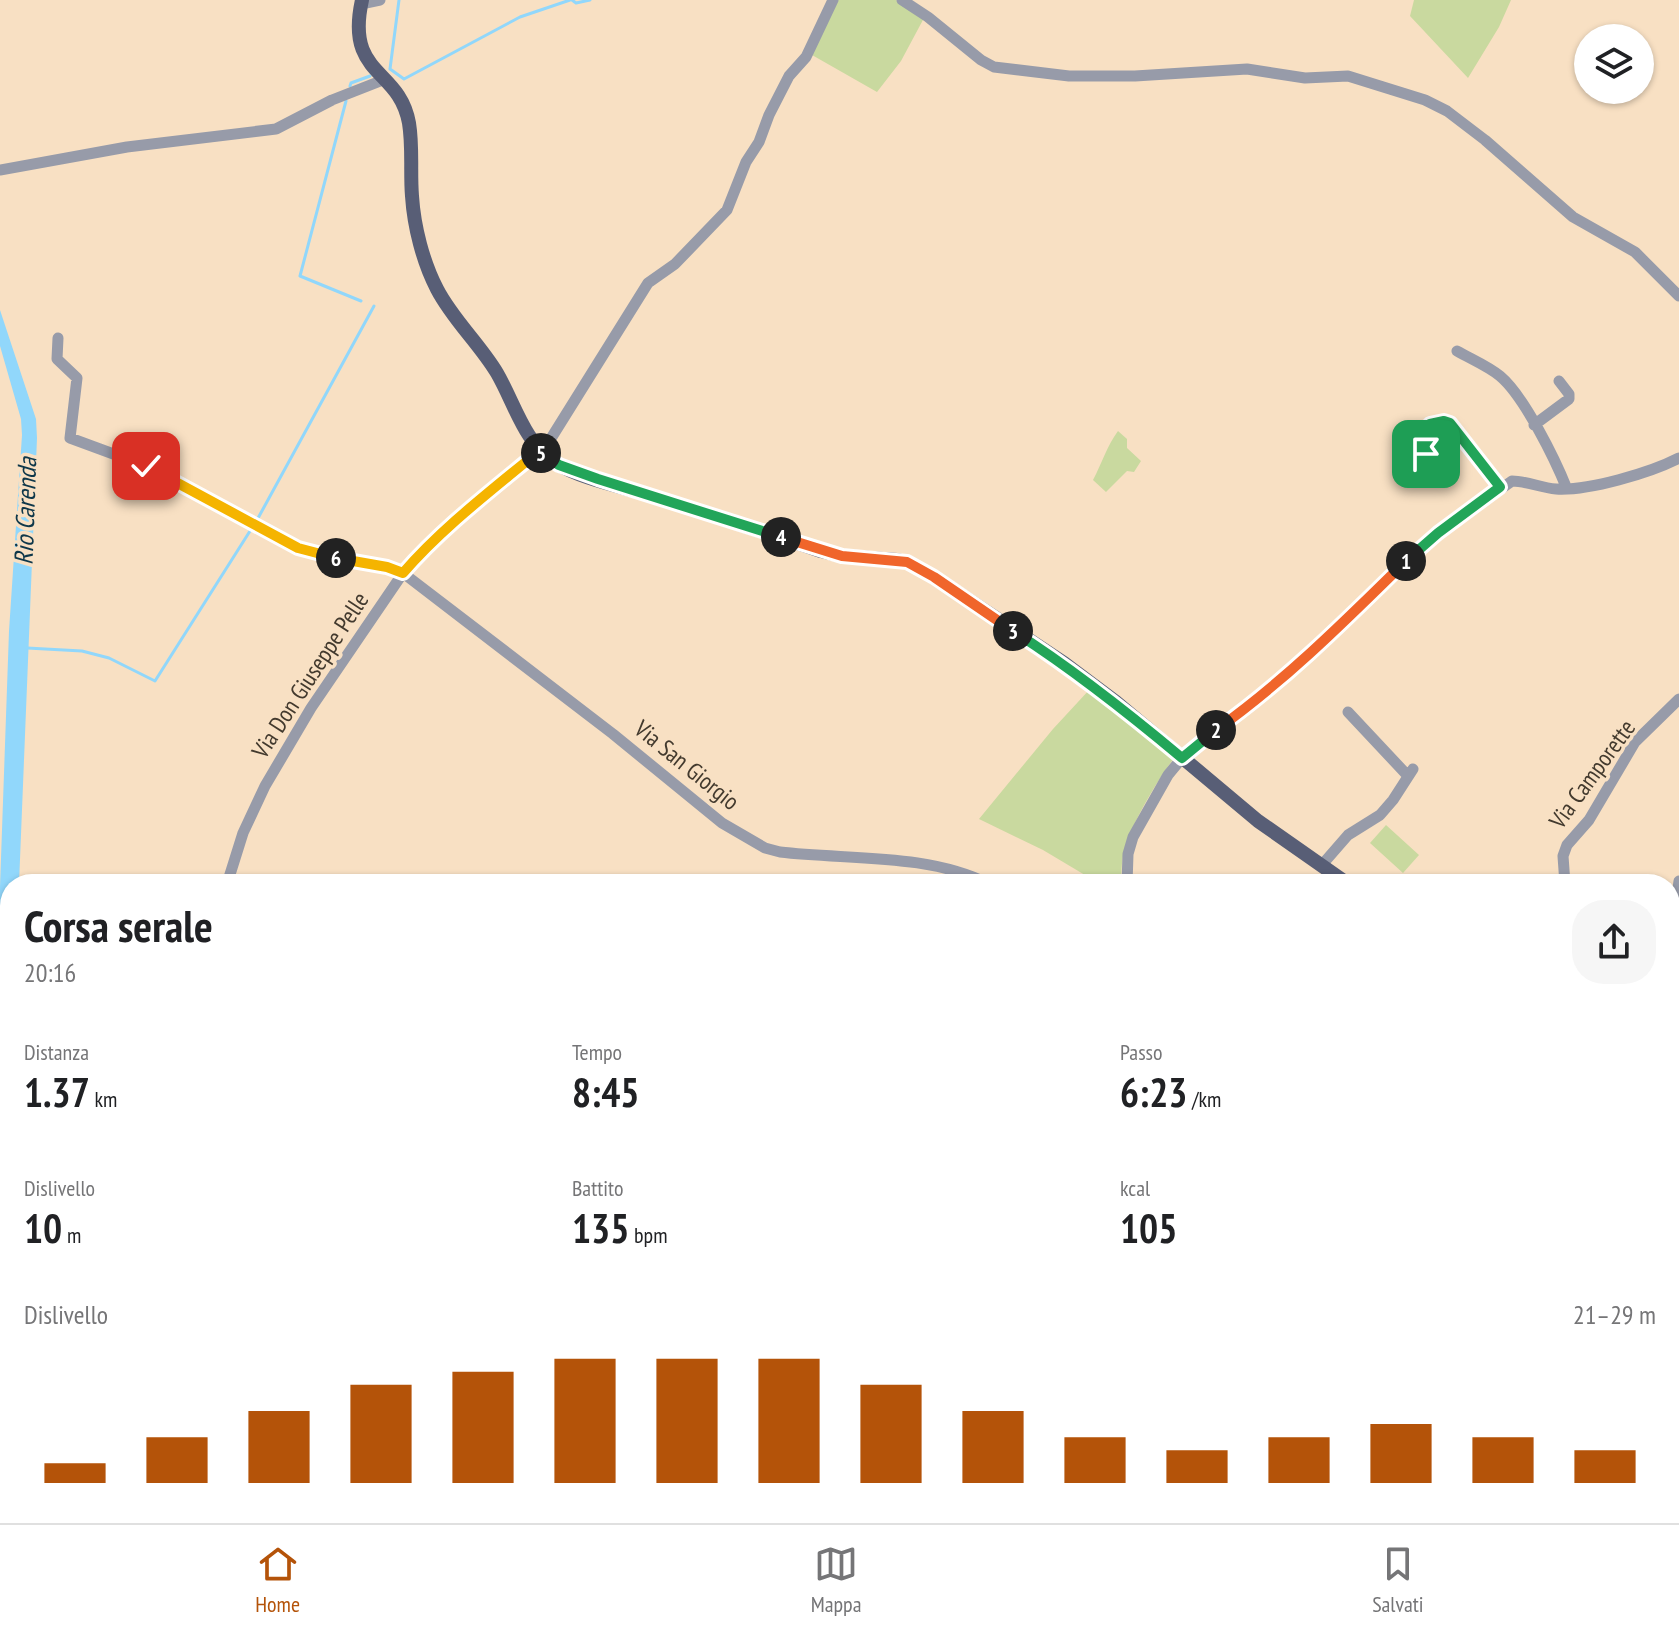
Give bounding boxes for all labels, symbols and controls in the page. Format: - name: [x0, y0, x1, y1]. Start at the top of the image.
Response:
- map controls: [1574, 24, 1654, 104]
- button: layers: [1574, 24, 1654, 104]
- pin: [1392, 420, 1460, 488]
- pin: [112, 432, 180, 500]
- icon: arrive: [1404, 432, 1448, 476]
- pin: 5: [521, 433, 561, 473]
- text: 5: [536, 439, 546, 467]
- icon: check: [124, 444, 168, 488]
- water label: Rio Carenda: [7, 455, 43, 565]
- pin: 4: [761, 517, 801, 557]
- text: 4: [776, 523, 786, 551]
- pin: 6: [316, 538, 356, 578]
- pin: 1: [1386, 541, 1426, 581]
- text: 6: [331, 544, 341, 572]
- text: 1: [1401, 547, 1411, 575]
- street label: Via Don Giuseppe Pelle: [244, 586, 375, 765]
- pin: 3: [993, 611, 1033, 651]
- text: 3: [1008, 617, 1018, 645]
- pin: 2: [1196, 710, 1236, 750]
- street label: Via San Giorgio: [627, 713, 746, 817]
- street label: Via Camporette: [1542, 713, 1642, 835]
- text: 2: [1211, 716, 1221, 744]
- text: Corsa serale: [24, 897, 213, 954]
- button: share: [1572, 900, 1656, 984]
- text: 20:16: [24, 956, 76, 989]
- text: Distanza: [24, 1038, 89, 1066]
- text: Tempo: [572, 1038, 622, 1066]
- text: Passo: [1120, 1038, 1163, 1066]
- text: 1.37: [24, 1066, 90, 1118]
- text: 8:45: [572, 1066, 639, 1118]
- text: 6:23: [1120, 1066, 1187, 1118]
- text: km: [90, 1085, 117, 1113]
- text: /km: [1187, 1085, 1221, 1113]
- text: Dislivello: [24, 1174, 95, 1202]
- text: Battito: [572, 1174, 623, 1202]
- text: kcal: [1120, 1174, 1150, 1202]
- text: 10: [24, 1202, 62, 1254]
- text: 135: [572, 1202, 629, 1254]
- text: 105: [1120, 1202, 1177, 1254]
- text: m: [62, 1221, 81, 1249]
- text: bpm: [629, 1221, 667, 1249]
- text: Dislivello: [24, 1298, 108, 1331]
- text: 21–29 m: [1573, 1298, 1656, 1331]
- tab: Home: [255, 1542, 300, 1618]
- tab: Mappa: [811, 1542, 861, 1618]
- tab: Salvati: [1372, 1542, 1424, 1618]

